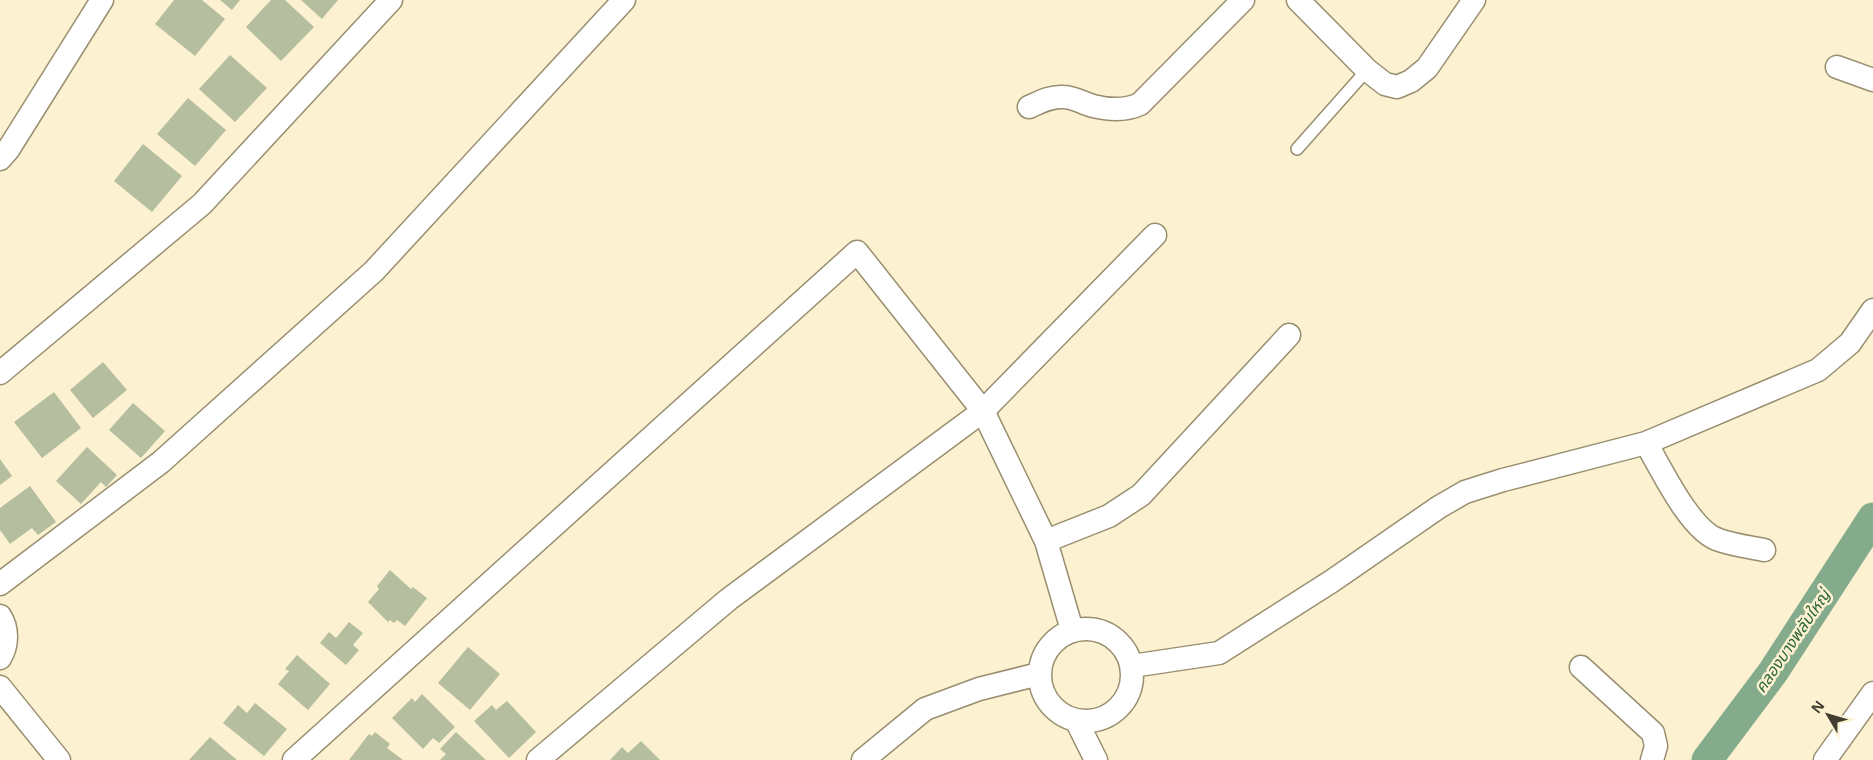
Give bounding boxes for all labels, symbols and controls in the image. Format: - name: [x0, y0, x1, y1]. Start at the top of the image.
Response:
- water label: คลองบางพลับใหญ่: [1749, 583, 1836, 697]
- north arrow: [1803, 690, 1853, 740]
- text: N: [1806, 696, 1828, 717]

